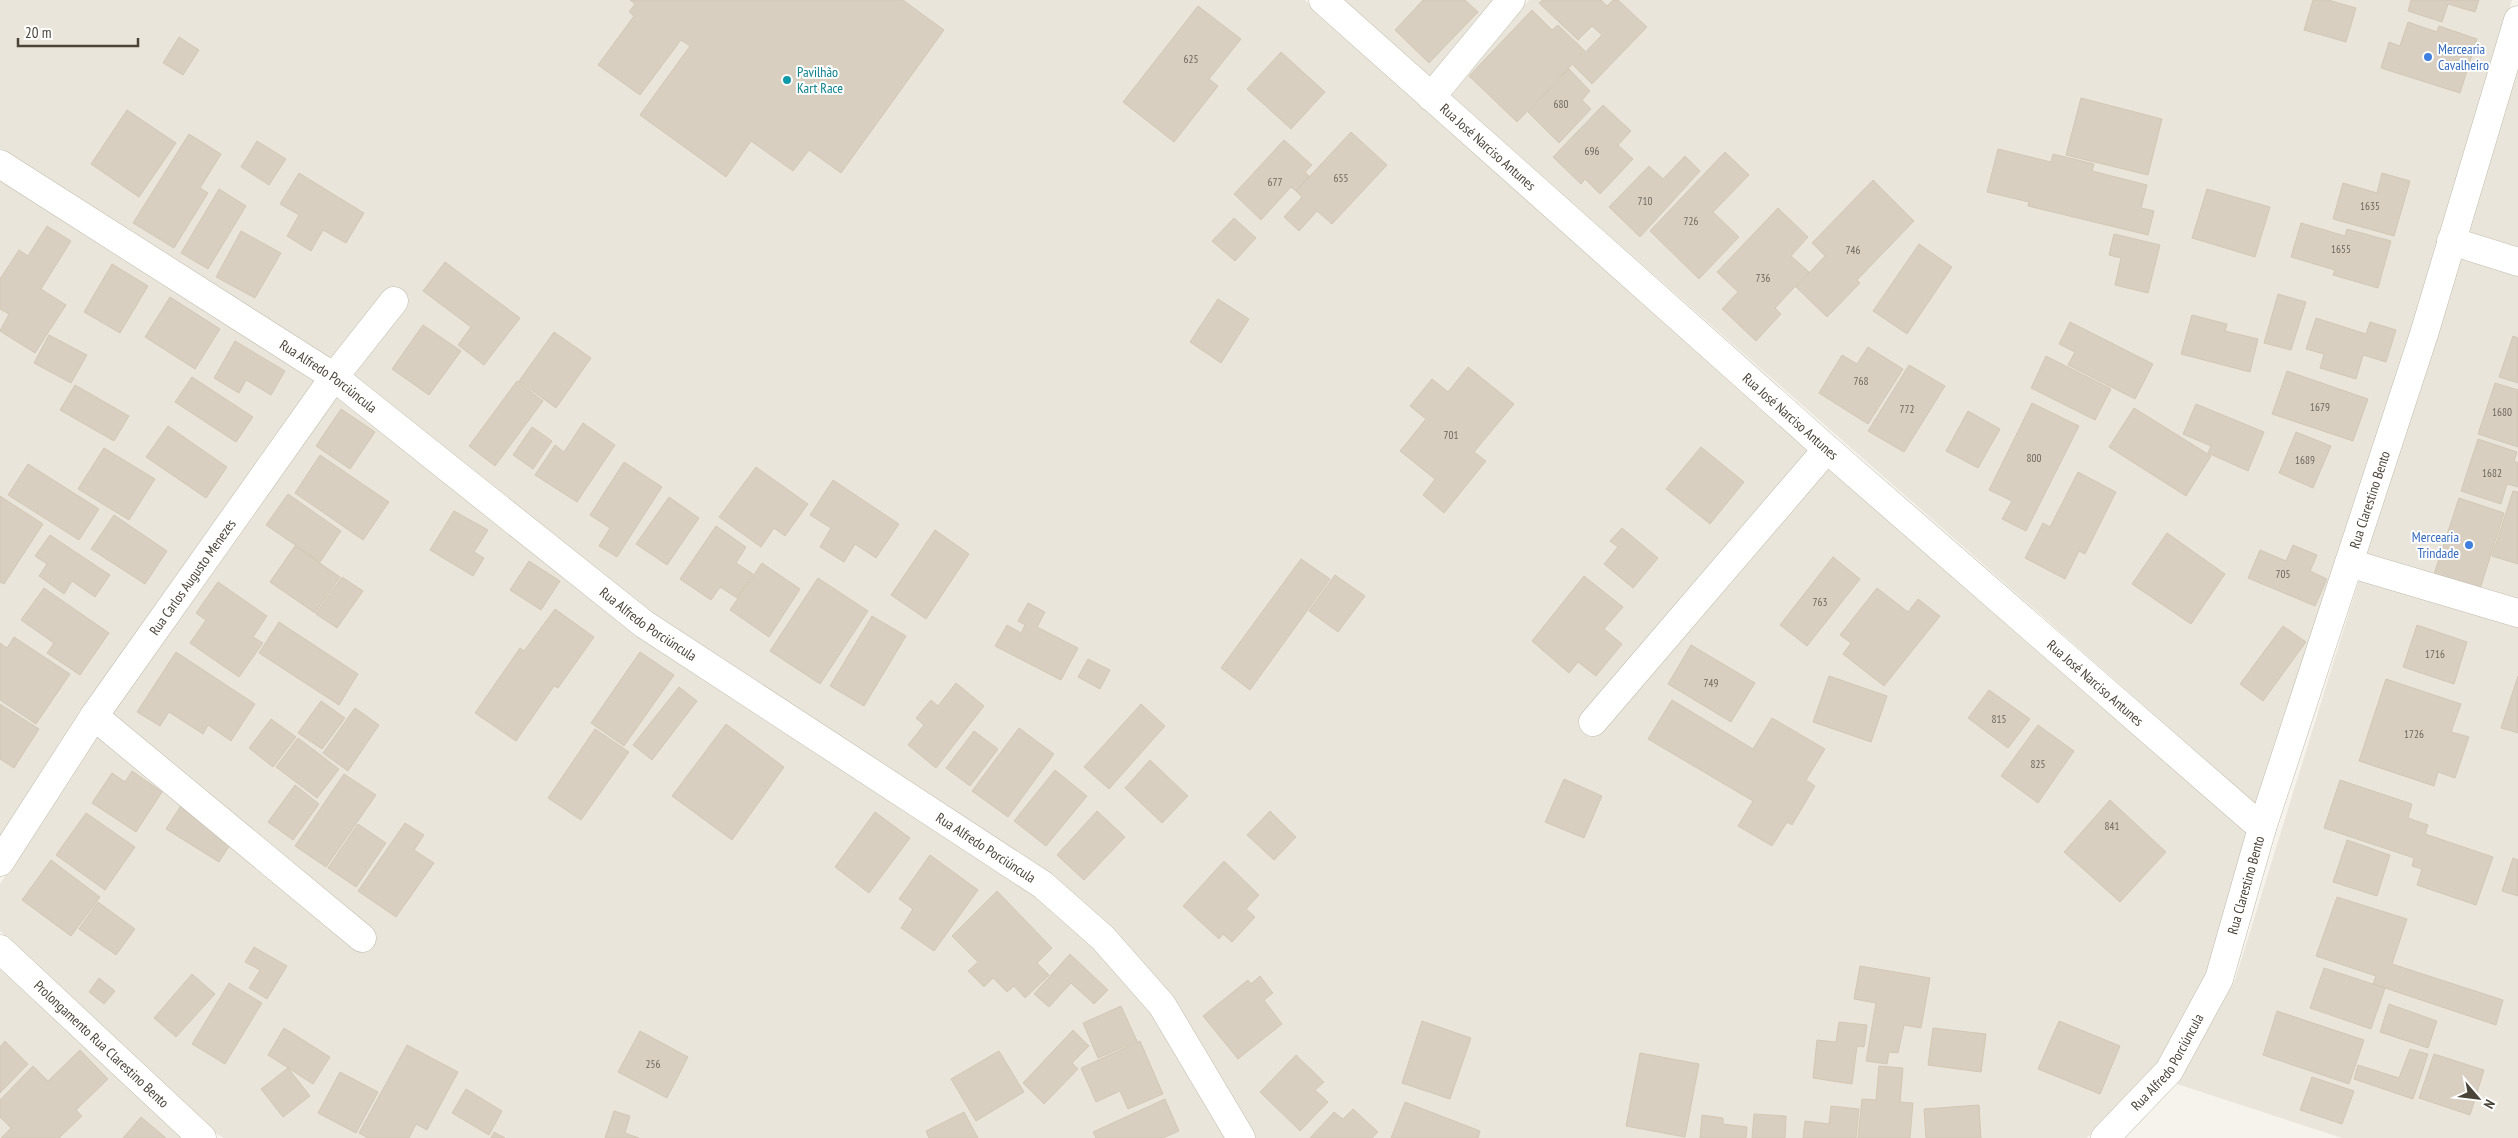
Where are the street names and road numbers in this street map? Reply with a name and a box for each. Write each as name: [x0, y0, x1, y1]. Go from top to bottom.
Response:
street label: Rua José Narciso Antunes: [1436, 100, 1540, 195]
street label: Rua Alfredo Porciúncula: [276, 336, 381, 417]
street label: Rua José Narciso Antunes: [1739, 369, 1842, 464]
street label: Rua Clarestino Bento: [2345, 449, 2394, 551]
street label: Rua Carlos Augusto Menezes: [145, 515, 240, 638]
street label: Rua Alfredo Porciúncula: [596, 583, 700, 665]
street label: Rua José Narciso Antunes: [2043, 636, 2148, 730]
street label: Rua Alfredo Porciúncula: [933, 809, 1039, 887]
street label: Rua Clarestino Bento: [2223, 834, 2268, 936]
street label: Prolongamento Rua Clarestino Bento: [30, 976, 173, 1111]
street label: Rua Alfredo Porciúncula: [2127, 1010, 2207, 1114]

